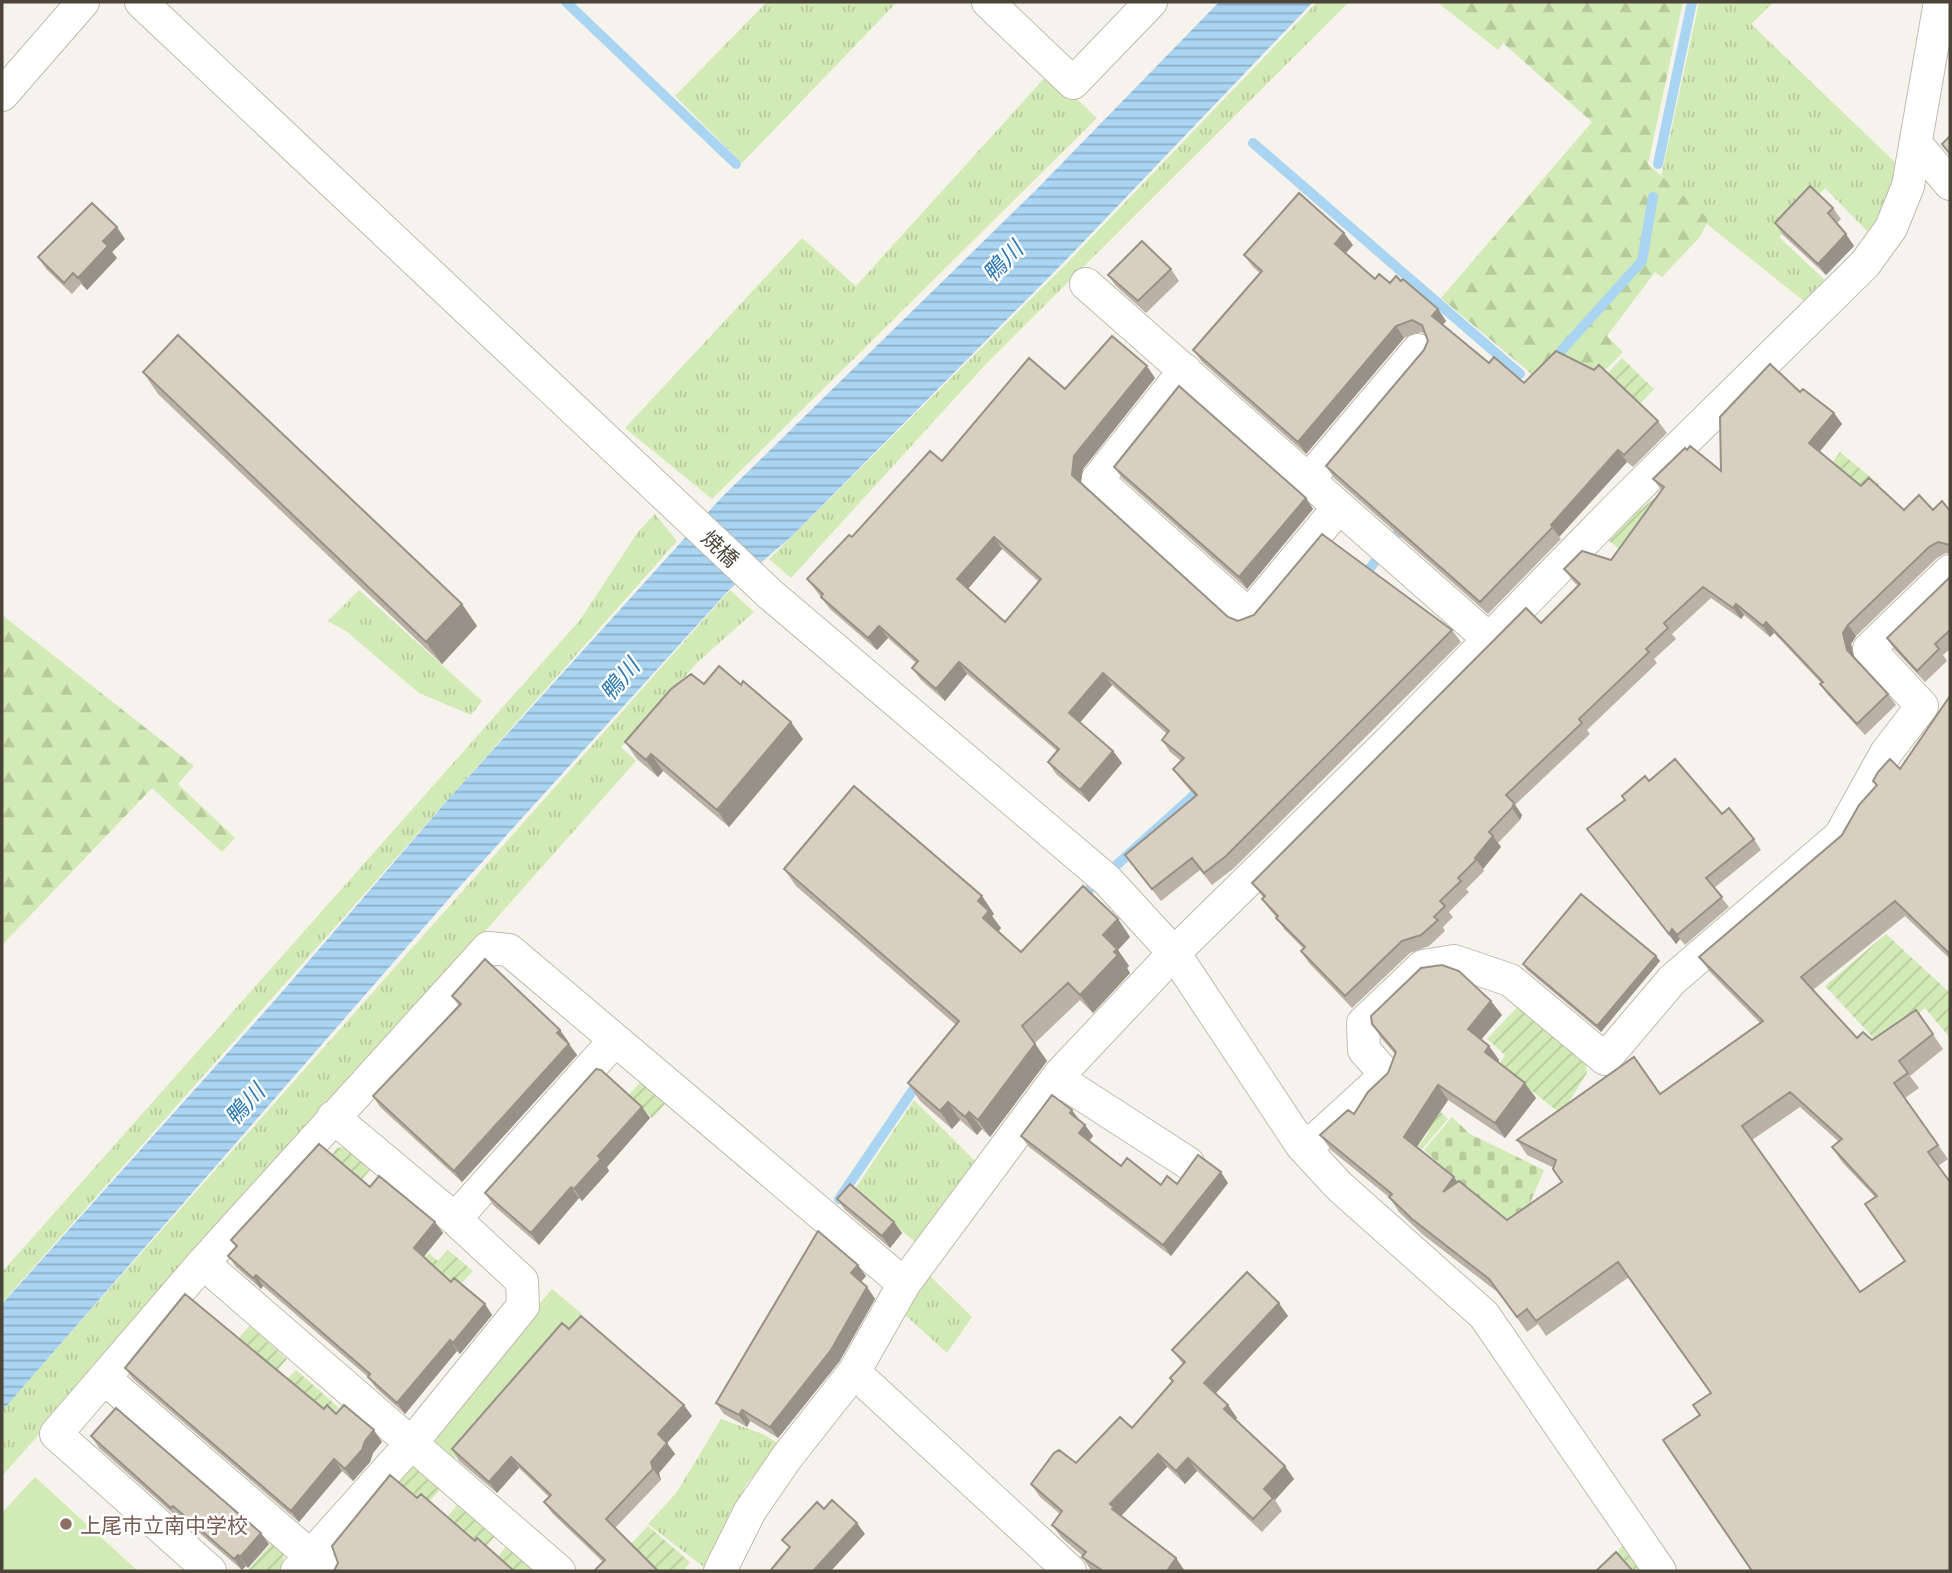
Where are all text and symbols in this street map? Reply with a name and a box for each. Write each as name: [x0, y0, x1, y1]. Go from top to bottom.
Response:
water label: 鴨川: [976, 233, 1030, 287]
street label: 焼橋: [697, 524, 745, 572]
water label: 鴨川: [593, 650, 646, 706]
water label: 鴨川: [218, 1075, 272, 1130]
place label: 上尾市立南中学校: [80, 1512, 248, 1537]
marker: 上尾市立南中学校: [58, 1516, 74, 1532]

